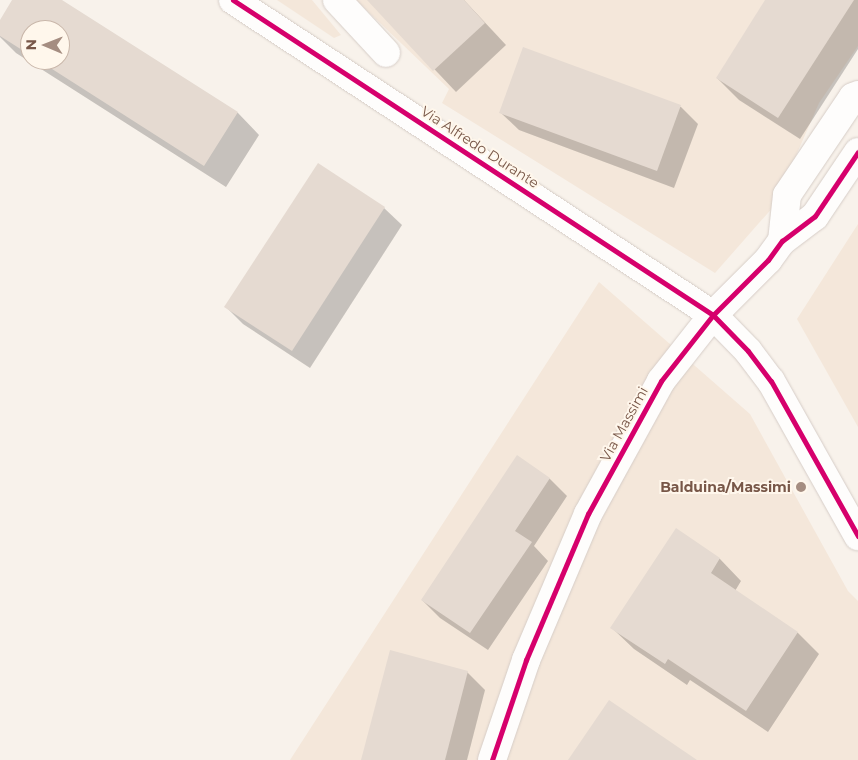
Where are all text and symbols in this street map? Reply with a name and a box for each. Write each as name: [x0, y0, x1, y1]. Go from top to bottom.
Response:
north arrow: [20, 20, 70, 70]
text: N: [22, 39, 40, 51]
street label: Via Alfredo Durante: [418, 103, 542, 191]
street label: Via Massimi: [597, 384, 651, 464]
place label: Balduina/Massimi: [660, 479, 791, 495]
marker: Balduina/Massimi: [795, 481, 807, 493]

